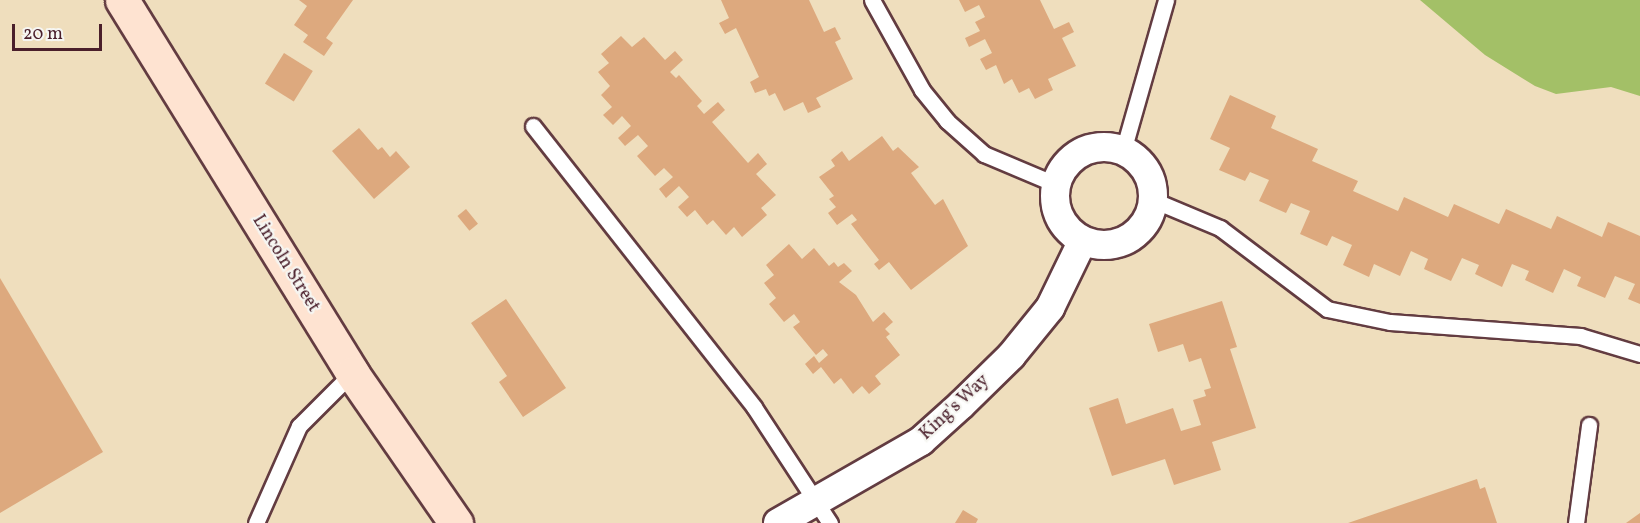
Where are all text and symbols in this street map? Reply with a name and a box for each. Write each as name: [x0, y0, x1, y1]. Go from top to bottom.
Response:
scale bar: [15, 12, 105, 50]
text: 20 m: [23, 22, 63, 47]
street label: Lincoln Street: [247, 211, 323, 317]
street label: King's Way: [916, 370, 994, 446]

